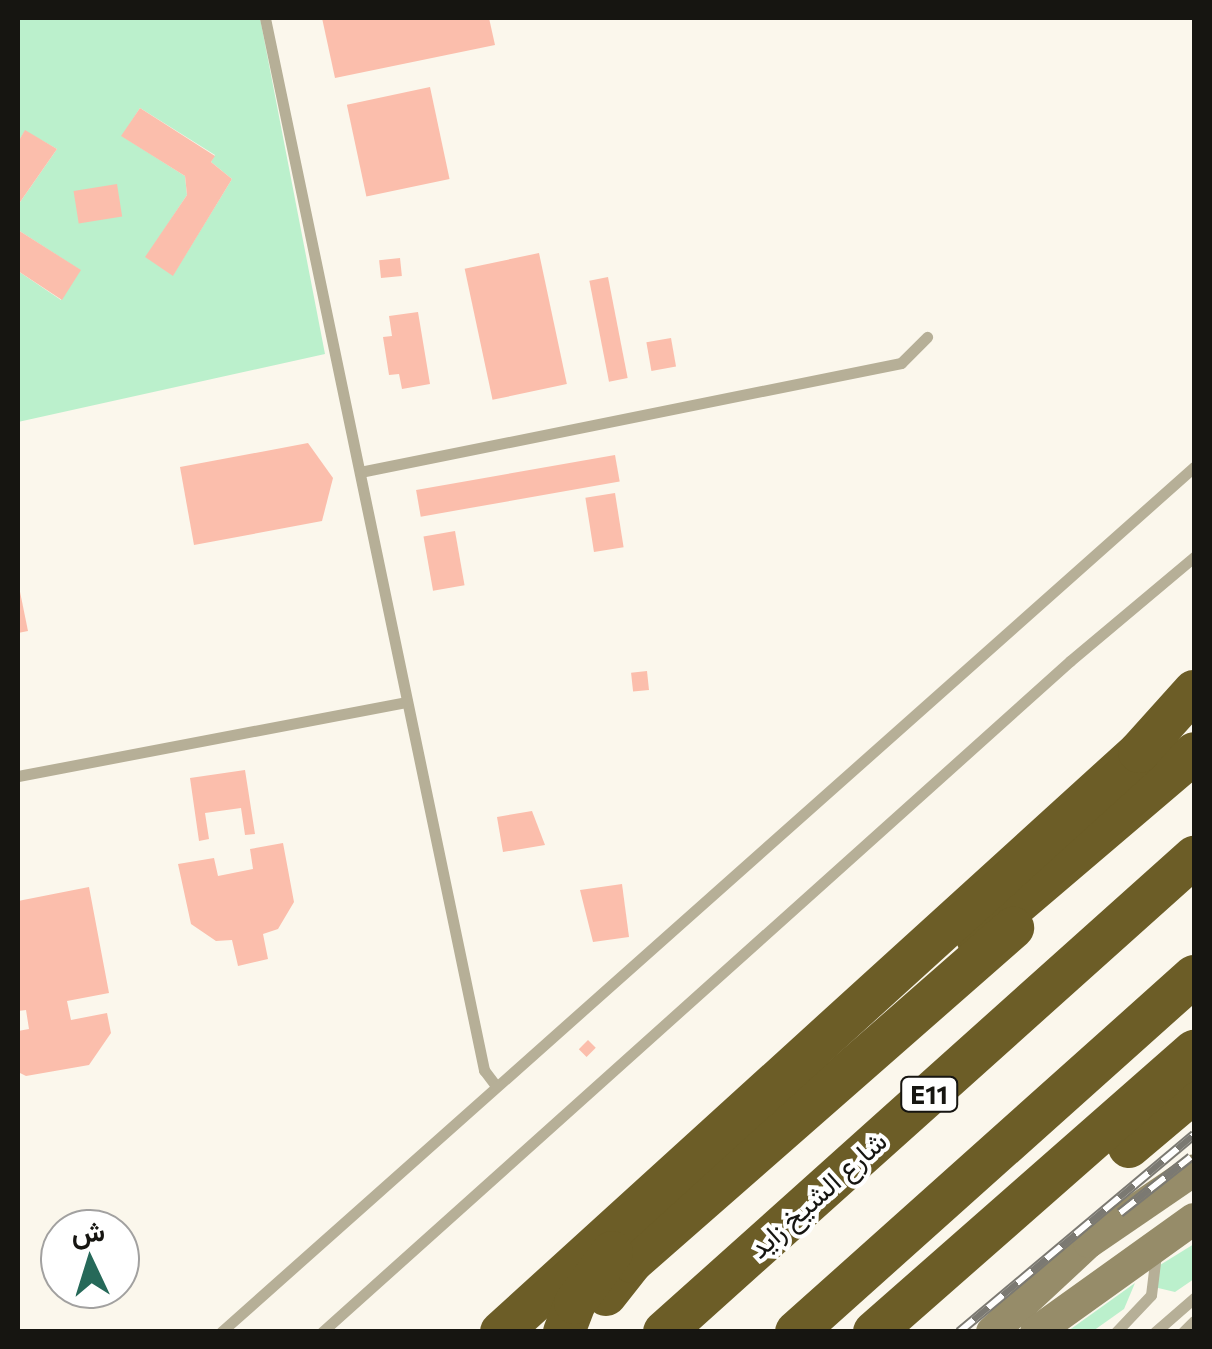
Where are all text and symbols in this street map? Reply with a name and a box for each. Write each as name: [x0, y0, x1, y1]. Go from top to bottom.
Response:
road number: E11: [899, 1074, 959, 1114]
street label: شارع الشيخ زايد: [741, 1123, 893, 1265]
north arrow: [40, 1209, 140, 1309]
text: ش: [70, 1213, 106, 1249]

